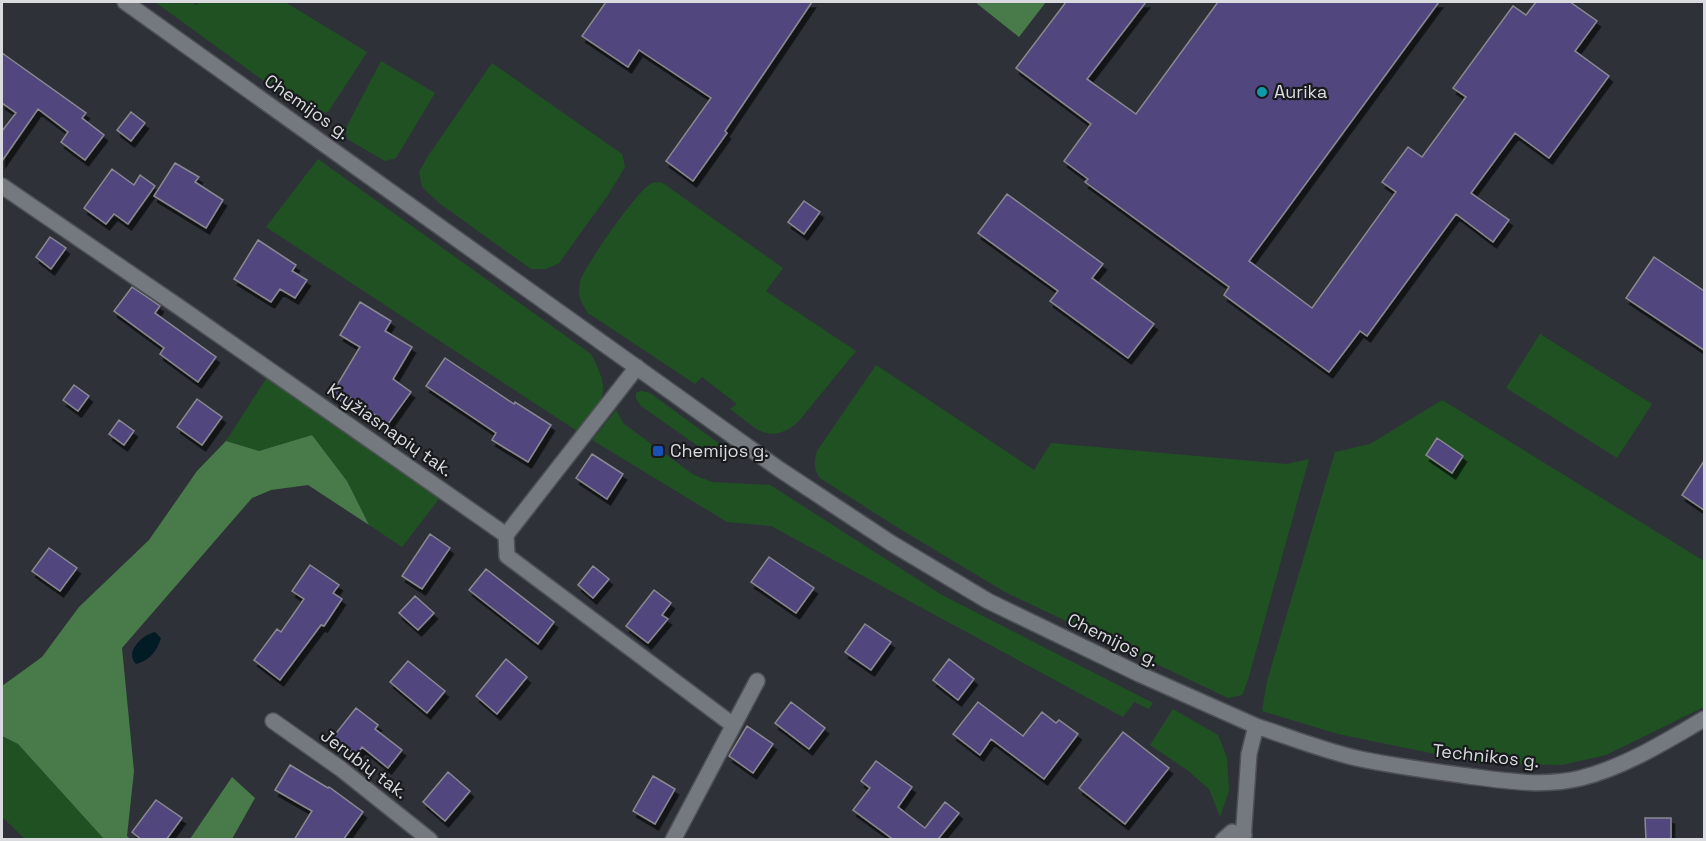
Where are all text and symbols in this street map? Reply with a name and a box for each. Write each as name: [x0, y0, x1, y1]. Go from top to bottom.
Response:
street label: Chemijos g.: [260, 69, 354, 144]
place label: Aurika: [1274, 80, 1327, 103]
marker: Aurika: [1255, 85, 1269, 99]
street label: Kryžiasnapių tak.: [323, 378, 458, 482]
place label: Chemijos g.: [670, 439, 769, 462]
marker: Chemijos g.: [651, 444, 665, 458]
street label: Chemijos g.: [1064, 608, 1163, 672]
street label: Jerubių tak.: [316, 723, 412, 804]
street label: Technikos g.: [1432, 738, 1541, 773]

